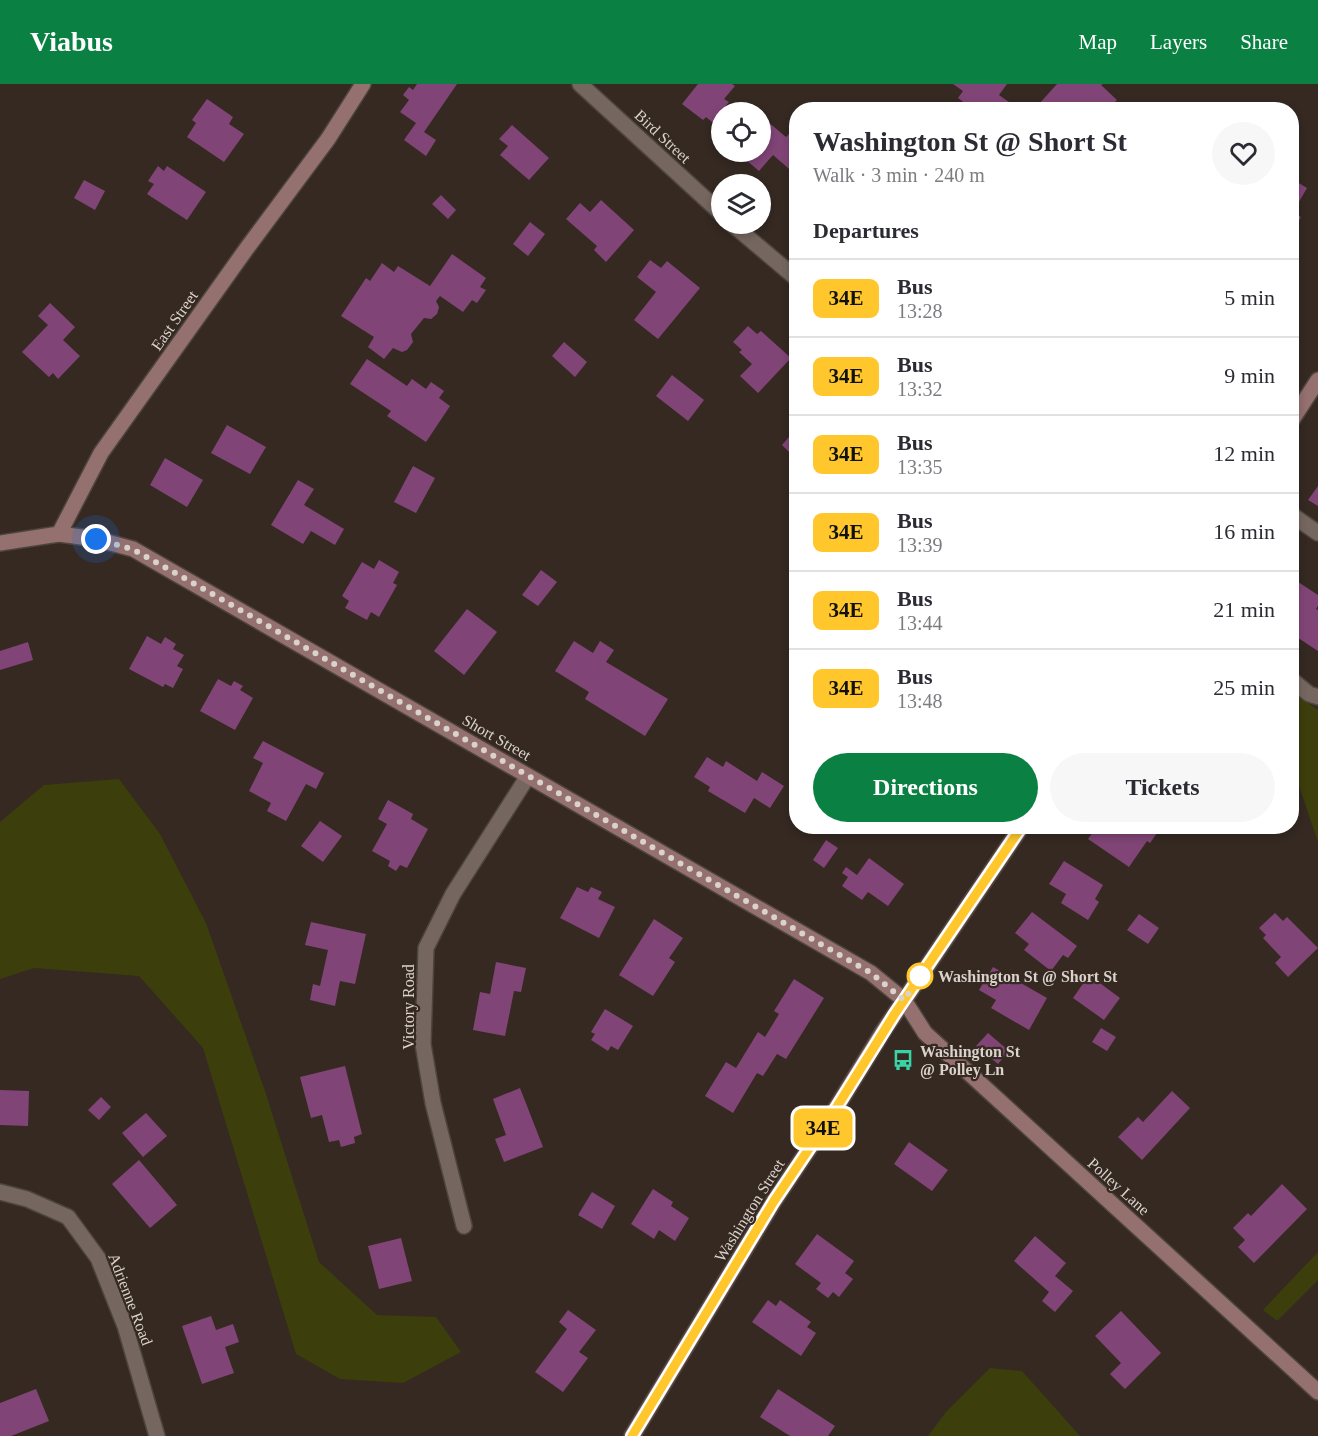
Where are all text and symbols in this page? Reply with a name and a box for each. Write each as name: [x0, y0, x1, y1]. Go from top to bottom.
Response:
text: Viabus: [30, 26, 113, 57]
text: Map: [1079, 30, 1117, 54]
text: Layers: [1150, 30, 1207, 54]
text: Share: [1240, 30, 1288, 54]
map controls: [711, 102, 771, 234]
button: locate: [711, 102, 771, 162]
street label: Bird Street: [631, 106, 694, 167]
button: heart: [1212, 122, 1275, 185]
text: Washington St @ Short St: [813, 126, 1127, 157]
text: Walk · 3 min · 240 m: [813, 164, 985, 186]
button: layers: [711, 174, 771, 234]
text: Departures: [813, 218, 919, 243]
text: Bus: [897, 274, 932, 299]
text: 5 min: [1224, 285, 1275, 310]
text: 34E: [828, 286, 864, 310]
street label: East Street: [148, 287, 201, 353]
text: 13:28: [897, 300, 943, 322]
text: Bus: [897, 352, 932, 377]
text: 9 min: [1224, 363, 1275, 388]
text: 34E: [828, 364, 864, 388]
text: 13:32: [897, 378, 943, 400]
text: Bus: [897, 430, 932, 455]
text: 12 min: [1213, 441, 1275, 466]
text: 34E: [828, 442, 864, 466]
text: 13:35: [897, 456, 943, 478]
text: Bus: [897, 508, 932, 533]
text: 16 min: [1213, 519, 1275, 544]
text: 34E: [828, 520, 864, 544]
your location: [81, 524, 111, 554]
text: 13:39: [897, 534, 943, 556]
text: Bus: [897, 586, 932, 611]
text: 21 min: [1213, 597, 1275, 622]
text: 34E: [828, 598, 864, 622]
text: 13:44: [897, 612, 943, 634]
text: Bus: [897, 664, 932, 689]
text: 25 min: [1213, 675, 1275, 700]
text: 34E: [828, 676, 864, 700]
text: 13:48: [897, 690, 943, 712]
street label: Short Street: [460, 711, 534, 764]
button: Directions: [813, 753, 1038, 822]
button: Tickets: [1050, 753, 1275, 822]
marker: Washington St @ Short St: [907, 963, 933, 989]
street label: Victory Road: [400, 964, 418, 1050]
place label: Washington St @ Short St: [938, 968, 1118, 986]
place label: Washington St @ Polley Ln: [920, 1043, 1021, 1079]
bus stop icon: Washington St @ Polley Ln: [891, 1048, 915, 1072]
line badge: 34E: [788, 1108, 858, 1148]
text: 34E: [805, 1116, 841, 1140]
street label: Polley Lane: [1084, 1154, 1153, 1219]
street label: Washington Street: [711, 1156, 789, 1265]
street label: Adrienne Road: [105, 1251, 156, 1348]

